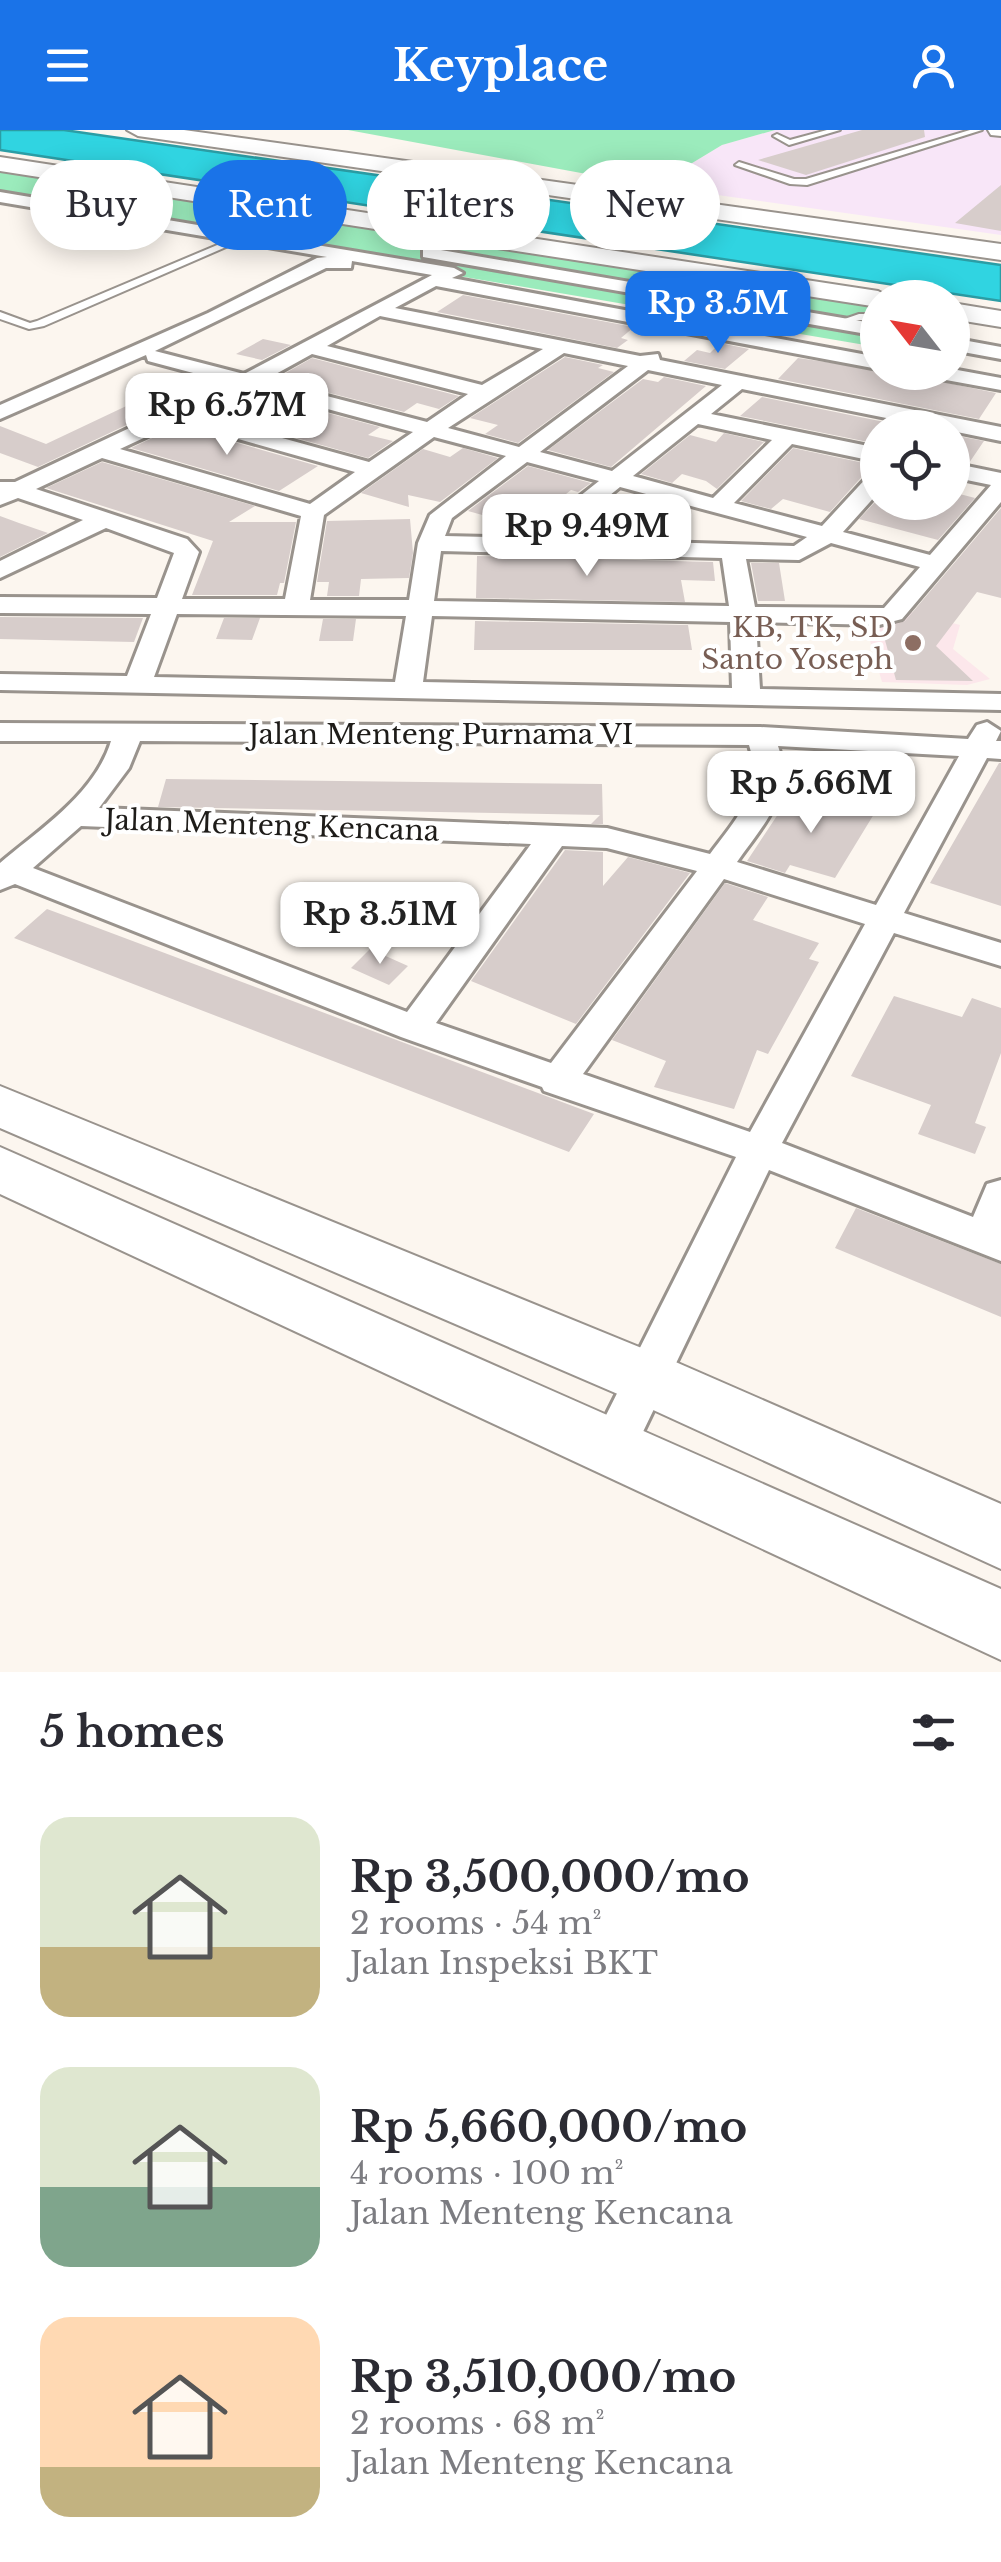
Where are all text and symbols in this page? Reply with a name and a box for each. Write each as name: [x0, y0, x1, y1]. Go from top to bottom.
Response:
text: Keyplace: [393, 37, 608, 93]
icon: menu: [40, 38, 95, 93]
icon: person: [906, 38, 961, 93]
chip: Buy: [30, 160, 173, 250]
chip: Rent: [193, 160, 347, 250]
chip: Filters: [367, 160, 550, 250]
chip: New: [570, 160, 720, 250]
pin: Rp 3.5M: [626, 271, 810, 356]
north arrow: [860, 280, 970, 390]
map controls: [860, 280, 970, 520]
text: Rp 3.5M: [647, 283, 789, 323]
pin: Rp 6.57M: [124, 373, 330, 458]
text: Rp 6.57M: [147, 385, 307, 425]
button: locate: [860, 410, 970, 520]
pin: Rp 9.49M: [484, 494, 690, 579]
text: Rp 9.49M: [504, 506, 670, 546]
place label: KB, TK, SD Santo Yoseph: [701, 610, 893, 677]
marker: KB, TK, SD Santo Yoseph: [902, 632, 924, 654]
street label: Jalan Menteng Purnama VI: [244, 717, 634, 752]
pin: Rp 5.66M: [708, 751, 914, 836]
text: Rp 5.66M: [729, 763, 893, 803]
street label: Jalan Menteng Kencana: [100, 802, 440, 849]
pin: Rp 3.51M: [277, 882, 483, 967]
text: Rp 3.51M: [302, 894, 458, 934]
icon: filters: [906, 1705, 961, 1760]
text: 5 homes: [40, 1706, 224, 1758]
text: Rp 3,500,000/mo: [350, 1851, 750, 1903]
icon: home: [120, 1857, 240, 1977]
text: 2 rooms · 54 m²: [350, 1903, 602, 1943]
text: Jalan Inspeksi BKT: [350, 1943, 658, 1983]
text: Rp 5,660,000/mo: [350, 2101, 747, 2153]
icon: home: [120, 2107, 240, 2227]
text: 4 rooms · 100 m²: [350, 2153, 624, 2193]
text: Jalan Menteng Kencana: [350, 2193, 733, 2233]
text: Rp 3,510,000/mo: [350, 2351, 736, 2403]
icon: home: [120, 2357, 240, 2477]
text: 2 rooms · 68 m²: [350, 2403, 605, 2443]
text: Jalan Menteng Kencana: [350, 2443, 733, 2483]

